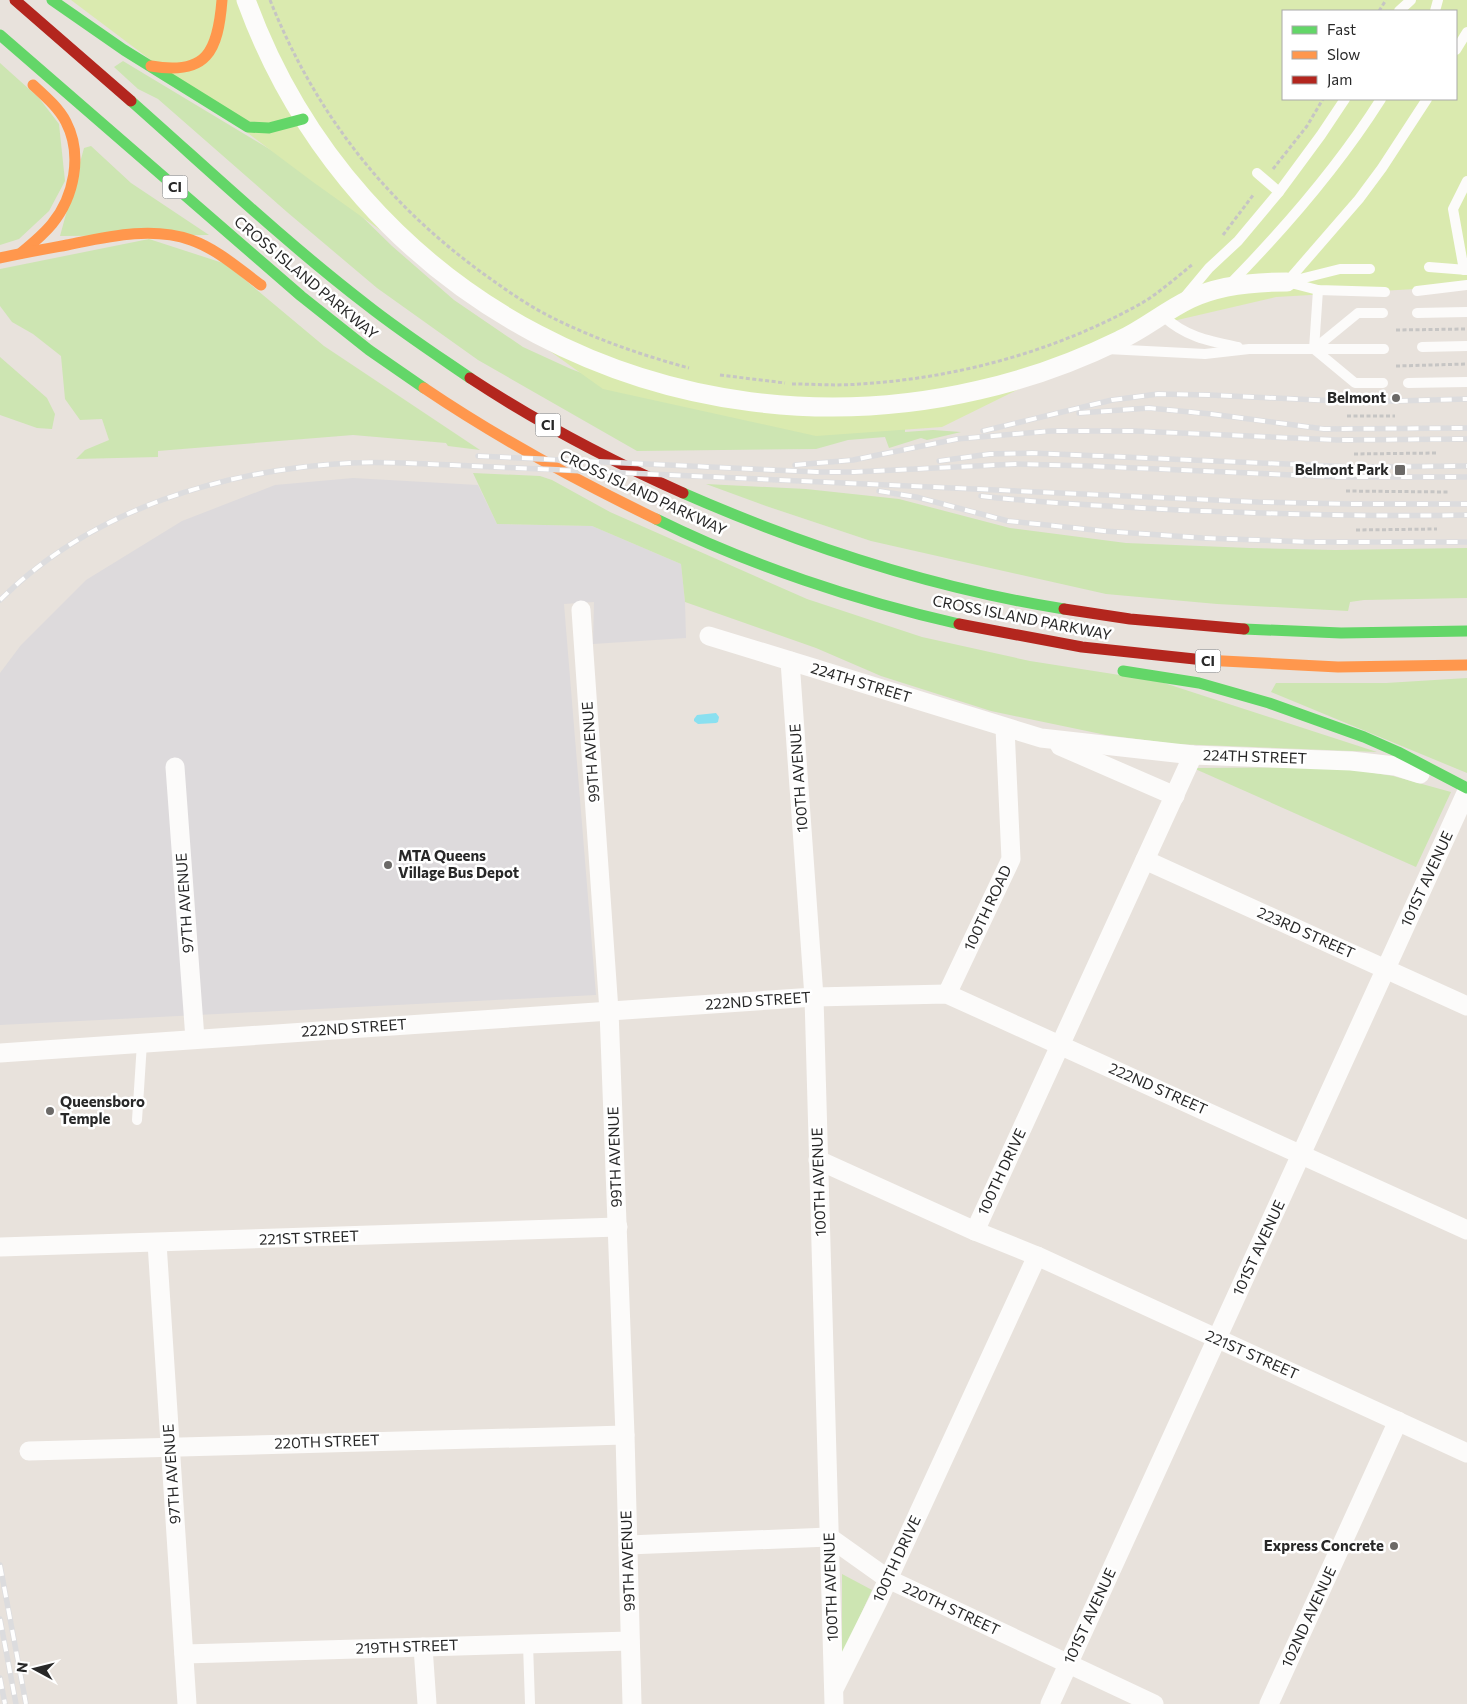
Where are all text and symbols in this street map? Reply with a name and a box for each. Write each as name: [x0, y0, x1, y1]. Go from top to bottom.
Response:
legend: [1282, 10, 1457, 100]
text: Fast: [1327, 20, 1356, 38]
text: Slow: [1327, 45, 1360, 63]
text: Jam: [1327, 70, 1352, 88]
road number: CI: [162, 176, 188, 198]
street label: CROSS ISLAND PARKWAY: [231, 212, 382, 343]
place label: Belmont: [1327, 388, 1386, 406]
marker: Belmont: [1390, 392, 1402, 404]
road number: CI: [536, 414, 560, 436]
street label: CROSS ISLAND PARKWAY: [557, 445, 730, 539]
place label: Belmont Park: [1295, 460, 1389, 478]
marker: Belmont Park: [1393, 463, 1407, 477]
street label: CROSS ISLAND PARKWAY: [931, 591, 1113, 643]
road number: CI: [1196, 649, 1220, 672]
street label: 224TH STREET: [809, 658, 914, 706]
street label: 99TH AVENUE: [577, 701, 603, 803]
street label: 100TH AVENUE: [785, 723, 811, 833]
street label: 224TH STREET: [1203, 745, 1308, 767]
street label: 101ST AVENUE: [1396, 828, 1456, 929]
place label: MTA Queens Village Bus Depot: [398, 846, 519, 881]
street label: 97TH AVENUE: [172, 852, 196, 954]
marker: MTA Queens Village Bus Depot: [382, 859, 394, 871]
street label: 100TH ROAD: [959, 862, 1015, 953]
street label: 223RD STREET: [1255, 903, 1358, 962]
street label: 222ND STREET: [704, 987, 812, 1013]
street label: 222ND STREET: [300, 1014, 408, 1040]
street label: 222ND STREET: [1106, 1058, 1211, 1118]
place label: Queensboro Temple: [60, 1092, 145, 1127]
marker: Queensboro Temple: [44, 1105, 56, 1117]
street label: 99TH AVENUE: [603, 1106, 625, 1208]
street label: 100TH DRIVE: [973, 1125, 1029, 1218]
street label: 100TH AVENUE: [807, 1127, 829, 1237]
street label: 101ST AVENUE: [1228, 1197, 1288, 1298]
street label: 221ST STREET: [259, 1226, 360, 1248]
street label: 221ST STREET: [1203, 1326, 1302, 1383]
street label: 97TH AVENUE: [159, 1423, 183, 1525]
street label: 220TH STREET: [274, 1430, 380, 1452]
street label: 99TH AVENUE: [616, 1510, 638, 1612]
street label: 100TH DRIVE: [868, 1512, 924, 1605]
street label: 100TH AVENUE: [819, 1532, 841, 1642]
place label: Express Concrete: [1264, 1536, 1384, 1554]
marker: Express Concrete: [1388, 1540, 1400, 1552]
street label: 102ND AVENUE: [1277, 1563, 1339, 1670]
street label: 101ST AVENUE: [1059, 1565, 1119, 1666]
street label: 220TH STREET: [900, 1578, 1003, 1639]
street label: 219TH STREET: [355, 1635, 459, 1657]
north arrow: [10, 1644, 60, 1694]
text: N: [13, 1661, 31, 1674]

